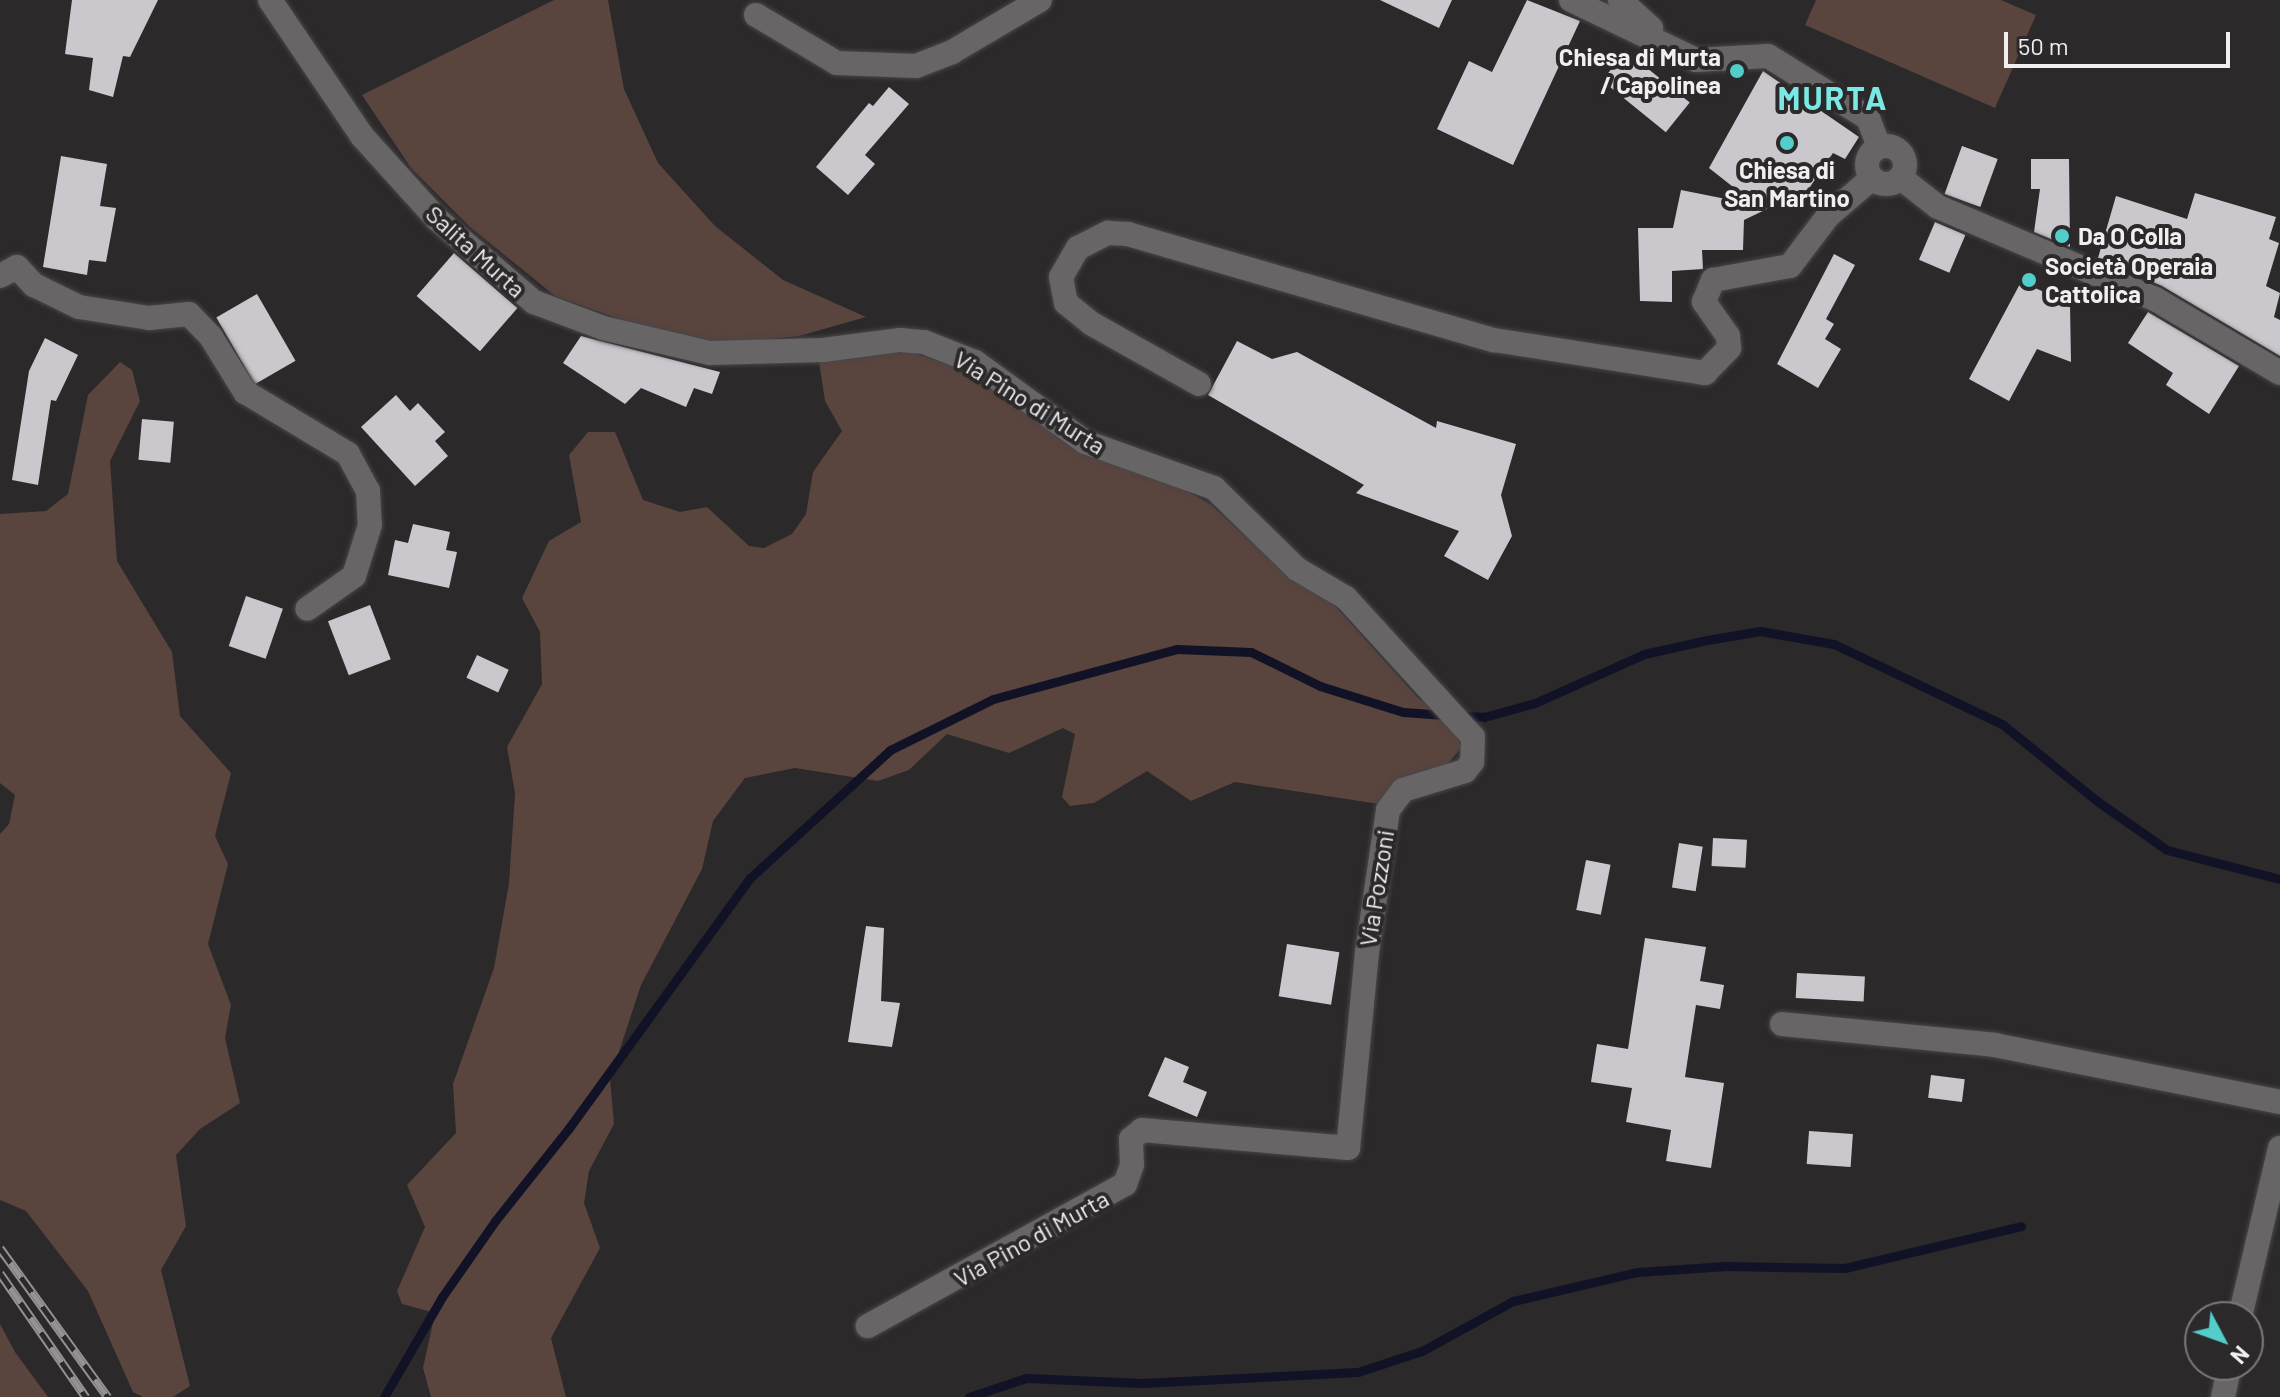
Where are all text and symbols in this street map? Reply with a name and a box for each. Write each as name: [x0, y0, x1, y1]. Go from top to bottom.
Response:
scale bar: [2008, 16, 2234, 66]
text: 50 m: [2018, 31, 2069, 60]
place label: Chiesa di Murta / Capolinea: [1559, 43, 1721, 99]
marker: Chiesa di Murta / Capolinea: [1728, 62, 1746, 80]
district label: MURTA: [1778, 78, 1888, 116]
marker: Chiesa di San Martino: [1778, 134, 1796, 152]
place label: Chiesa di San Martino: [1724, 156, 1850, 212]
street label: Salita Murta: [420, 199, 532, 303]
place label: Da O Colla: [2078, 222, 2182, 250]
marker: Da O Colla: [2053, 227, 2071, 245]
place label: Società Operaia Cattolica: [2045, 252, 2213, 308]
marker: Società Operaia Cattolica: [2020, 271, 2038, 289]
street label: Via Pino di Murta: [949, 344, 1111, 460]
street label: Via Pozzoni: [1353, 828, 1399, 948]
street label: Via Pino di Murta: [949, 1184, 1113, 1292]
north arrow: [2184, 1301, 2264, 1381]
text: N: [2226, 1341, 2255, 1369]

